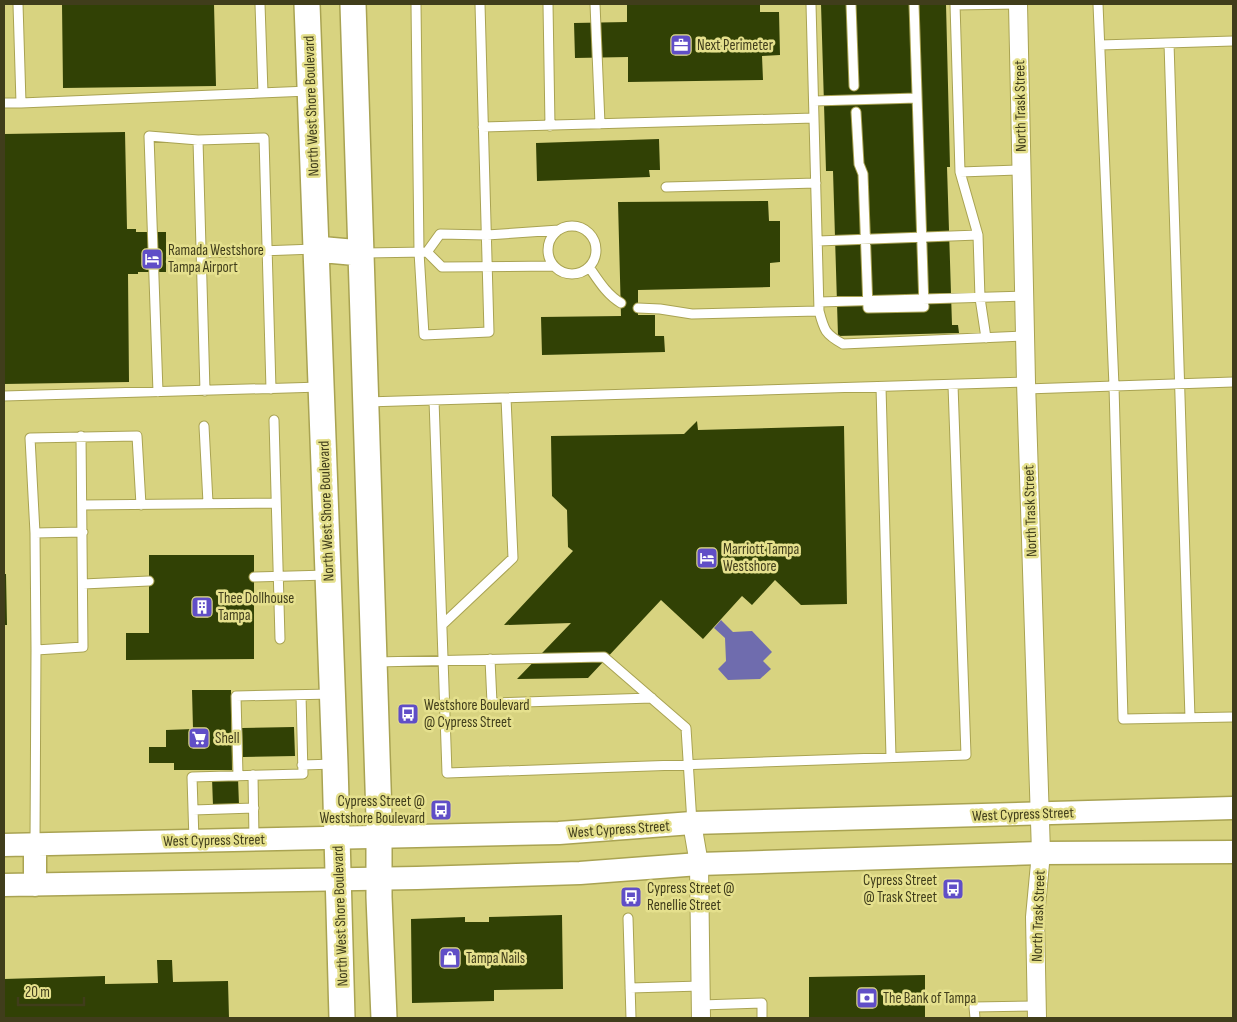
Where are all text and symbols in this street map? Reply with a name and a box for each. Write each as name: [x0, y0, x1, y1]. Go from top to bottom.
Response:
office icon: Next Perimeter: [669, 33, 693, 57]
street label: North West Shore Boulevard: [300, 35, 323, 177]
place label: Next Perimeter: [697, 36, 774, 55]
street label: North Trask Street: [1010, 60, 1031, 152]
place label: Ramada Westshore Tampa Airport: [168, 241, 264, 277]
hotel icon: Ramada Westshore Tampa Airport: [140, 247, 164, 271]
street label: North West Shore Boulevard: [315, 440, 338, 582]
street label: North Trask Street: [1019, 464, 1042, 557]
place label: Marriott Tampa Westshore: [723, 540, 800, 576]
hotel icon: Marriott Tampa Westshore: [695, 546, 719, 570]
place label: Thee Dollhouse Tampa: [218, 589, 294, 625]
building icon: Thee Dollhouse Tampa: [190, 595, 214, 619]
place label: Westshore Boulevard @ Cypress Street: [424, 696, 529, 732]
bus stop icon: Westshore Boulevard @ Cypress Street: [396, 702, 420, 726]
supermarket icon: Shell: [187, 726, 211, 750]
place label: Shell: [215, 729, 239, 748]
place label: Cypress Street @ Westshore Boulevard: [320, 792, 425, 828]
bus stop icon: Cypress Street @ Westshore Boulevard: [429, 798, 453, 822]
street label: West Cypress Street: [972, 803, 1075, 826]
street label: West Cypress Street: [568, 816, 671, 843]
street label: West Cypress Street: [163, 830, 266, 851]
street label: North West Shore Boulevard: [329, 845, 352, 987]
street label: North Trask Street: [1027, 869, 1050, 962]
place label: Cypress Street @ Trask Street: [863, 871, 937, 907]
bus stop icon: Cypress Street @ Trask Street: [941, 877, 965, 901]
place label: Cypress Street @ Renellie Street: [647, 879, 735, 915]
bus stop icon: Cypress Street @ Renellie Street: [619, 885, 643, 909]
shop icon: Tampa Nails: [438, 946, 462, 970]
place label: Tampa Nails: [466, 949, 525, 968]
scale bar: [18, 974, 84, 1006]
text: 20 m: [25, 983, 50, 1002]
bank icon: The Bank of Tampa: [855, 986, 879, 1010]
place label: The Bank of Tampa: [883, 989, 976, 1008]

